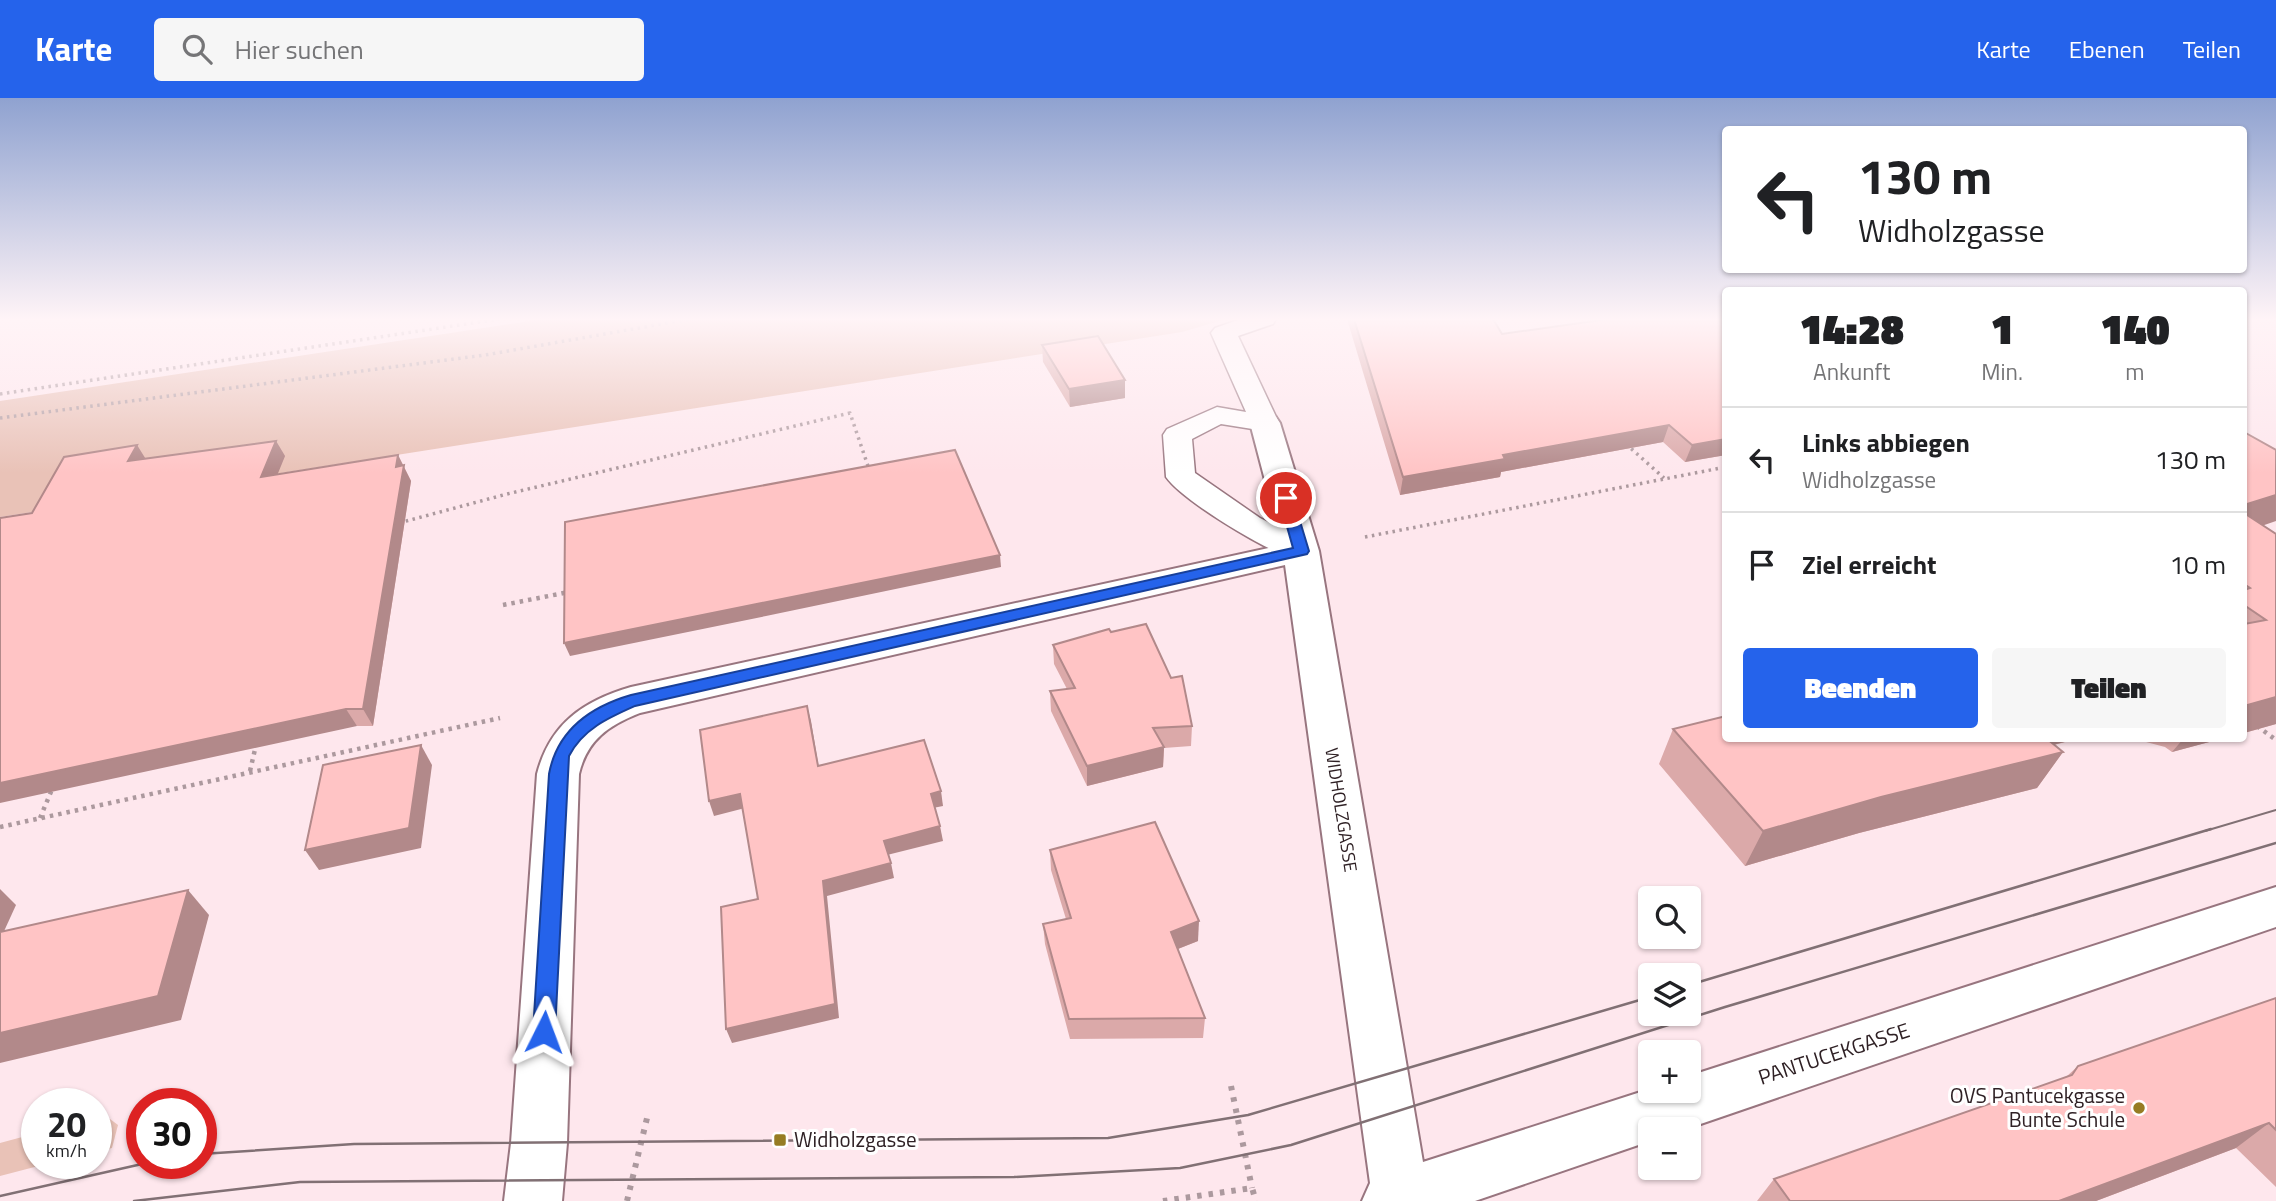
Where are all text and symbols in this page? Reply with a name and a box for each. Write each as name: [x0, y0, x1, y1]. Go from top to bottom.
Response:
search box: [154, 18, 644, 81]
text: Karte: [35, 24, 112, 74]
icon: search: [178, 30, 216, 68]
text: Hier suchen: [234, 30, 364, 69]
text: Karte: [1976, 31, 2031, 67]
text: Ebenen: [2069, 31, 2145, 67]
text: Teilen: [2183, 31, 2241, 67]
text: 130 m: [1858, 138, 1992, 213]
icon: left: [1743, 154, 1834, 245]
text: Widholzgasse: [1858, 206, 2045, 254]
text: 14:28: [1799, 296, 1904, 360]
text: 1: [1991, 296, 2014, 360]
text: 140: [2100, 296, 2170, 360]
text: Ankunft: [1813, 354, 1890, 389]
text: Min.: [1981, 354, 2023, 389]
text: m: [2125, 354, 2145, 389]
text: Links abbiegen: [1802, 423, 1970, 462]
text: 130 m: [2155, 440, 2226, 479]
icon: left: [1743, 441, 1781, 479]
text: Widholzgasse: [1802, 462, 1936, 497]
pin: [1256, 468, 1316, 528]
icon: arrive: [1267, 479, 1305, 517]
text: Ziel erreicht: [1802, 545, 1937, 584]
text: 10 m: [2169, 545, 2226, 584]
icon: arrive: [1743, 546, 1781, 584]
button: Beenden: [1743, 648, 1978, 728]
button: Teilen: [1992, 648, 2226, 728]
street label: WIDHOLZGASSE: [1318, 746, 1365, 874]
map controls: [1638, 886, 1701, 1180]
button: search: [1638, 886, 1701, 949]
button: layers: [1638, 963, 1701, 1026]
position arrow: [507, 995, 581, 1069]
street label: PANTUCEKGASSE: [1754, 1014, 1913, 1093]
button: +: [1638, 1040, 1701, 1103]
place label: OVS Pantucekgasse Bunte Schule: [1950, 1079, 2125, 1135]
speed limit sign: 30: [126, 1088, 217, 1179]
text: 20: [47, 1097, 86, 1151]
marker: OVS Pantucekgasse Bunte Schule: [2131, 1100, 2147, 1116]
button: −: [1638, 1117, 1701, 1180]
place label: Widholzgasse: [794, 1123, 917, 1155]
marker: Widholzgasse: [772, 1132, 788, 1148]
text: km/h: [46, 1137, 87, 1164]

